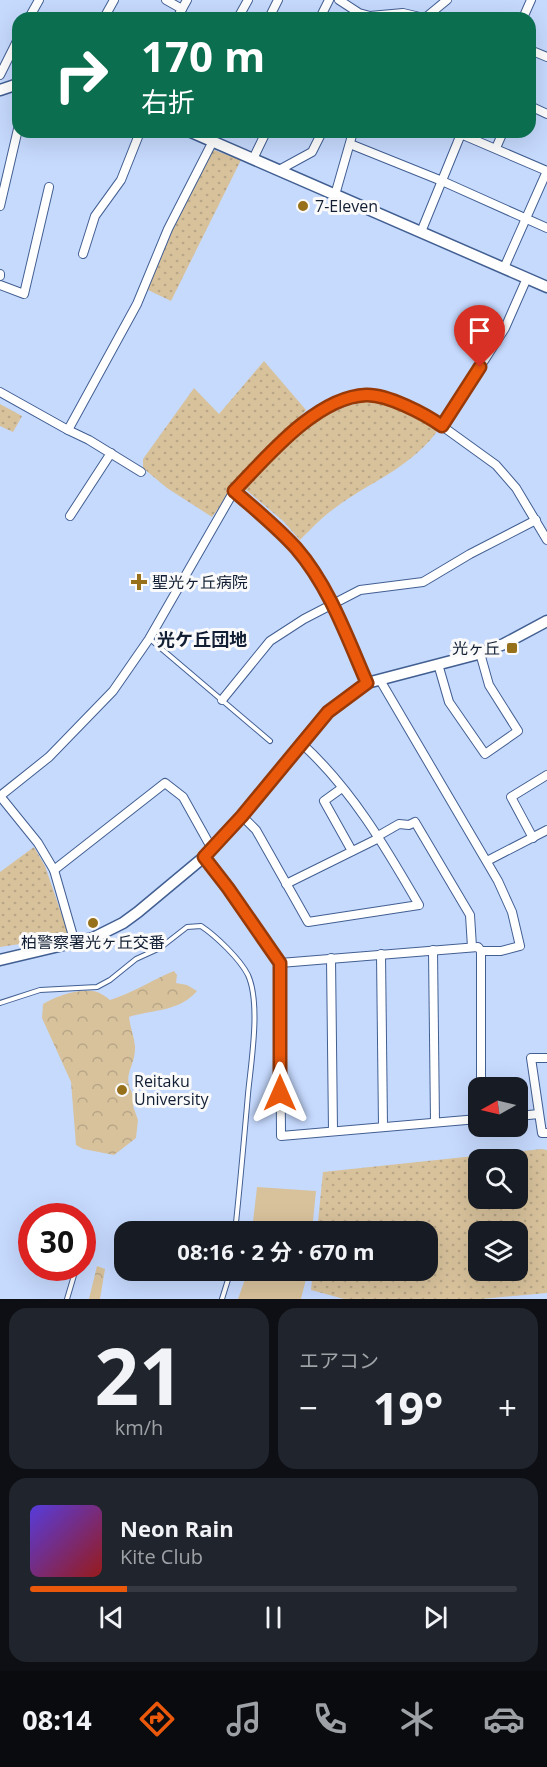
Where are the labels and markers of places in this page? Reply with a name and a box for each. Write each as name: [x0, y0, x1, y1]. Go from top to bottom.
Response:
place label: 7-Eleven: [315, 195, 378, 217]
marker: 7-Eleven: [296, 199, 310, 213]
pin: [454, 305, 505, 367]
place label: 聖光ヶ丘病院: [152, 571, 248, 593]
marker: 聖光ヶ丘病院: [130, 573, 148, 591]
place label: 光ヶ丘: [452, 637, 500, 659]
marker: 光ヶ丘: [505, 641, 519, 655]
marker: 柏警察署光ヶ丘交番: [86, 916, 100, 930]
place label: 柏警察署光ヶ丘交番: [21, 931, 165, 953]
place label: Reitaku University: [134, 1070, 209, 1110]
marker: Reitaku University: [115, 1083, 129, 1097]

